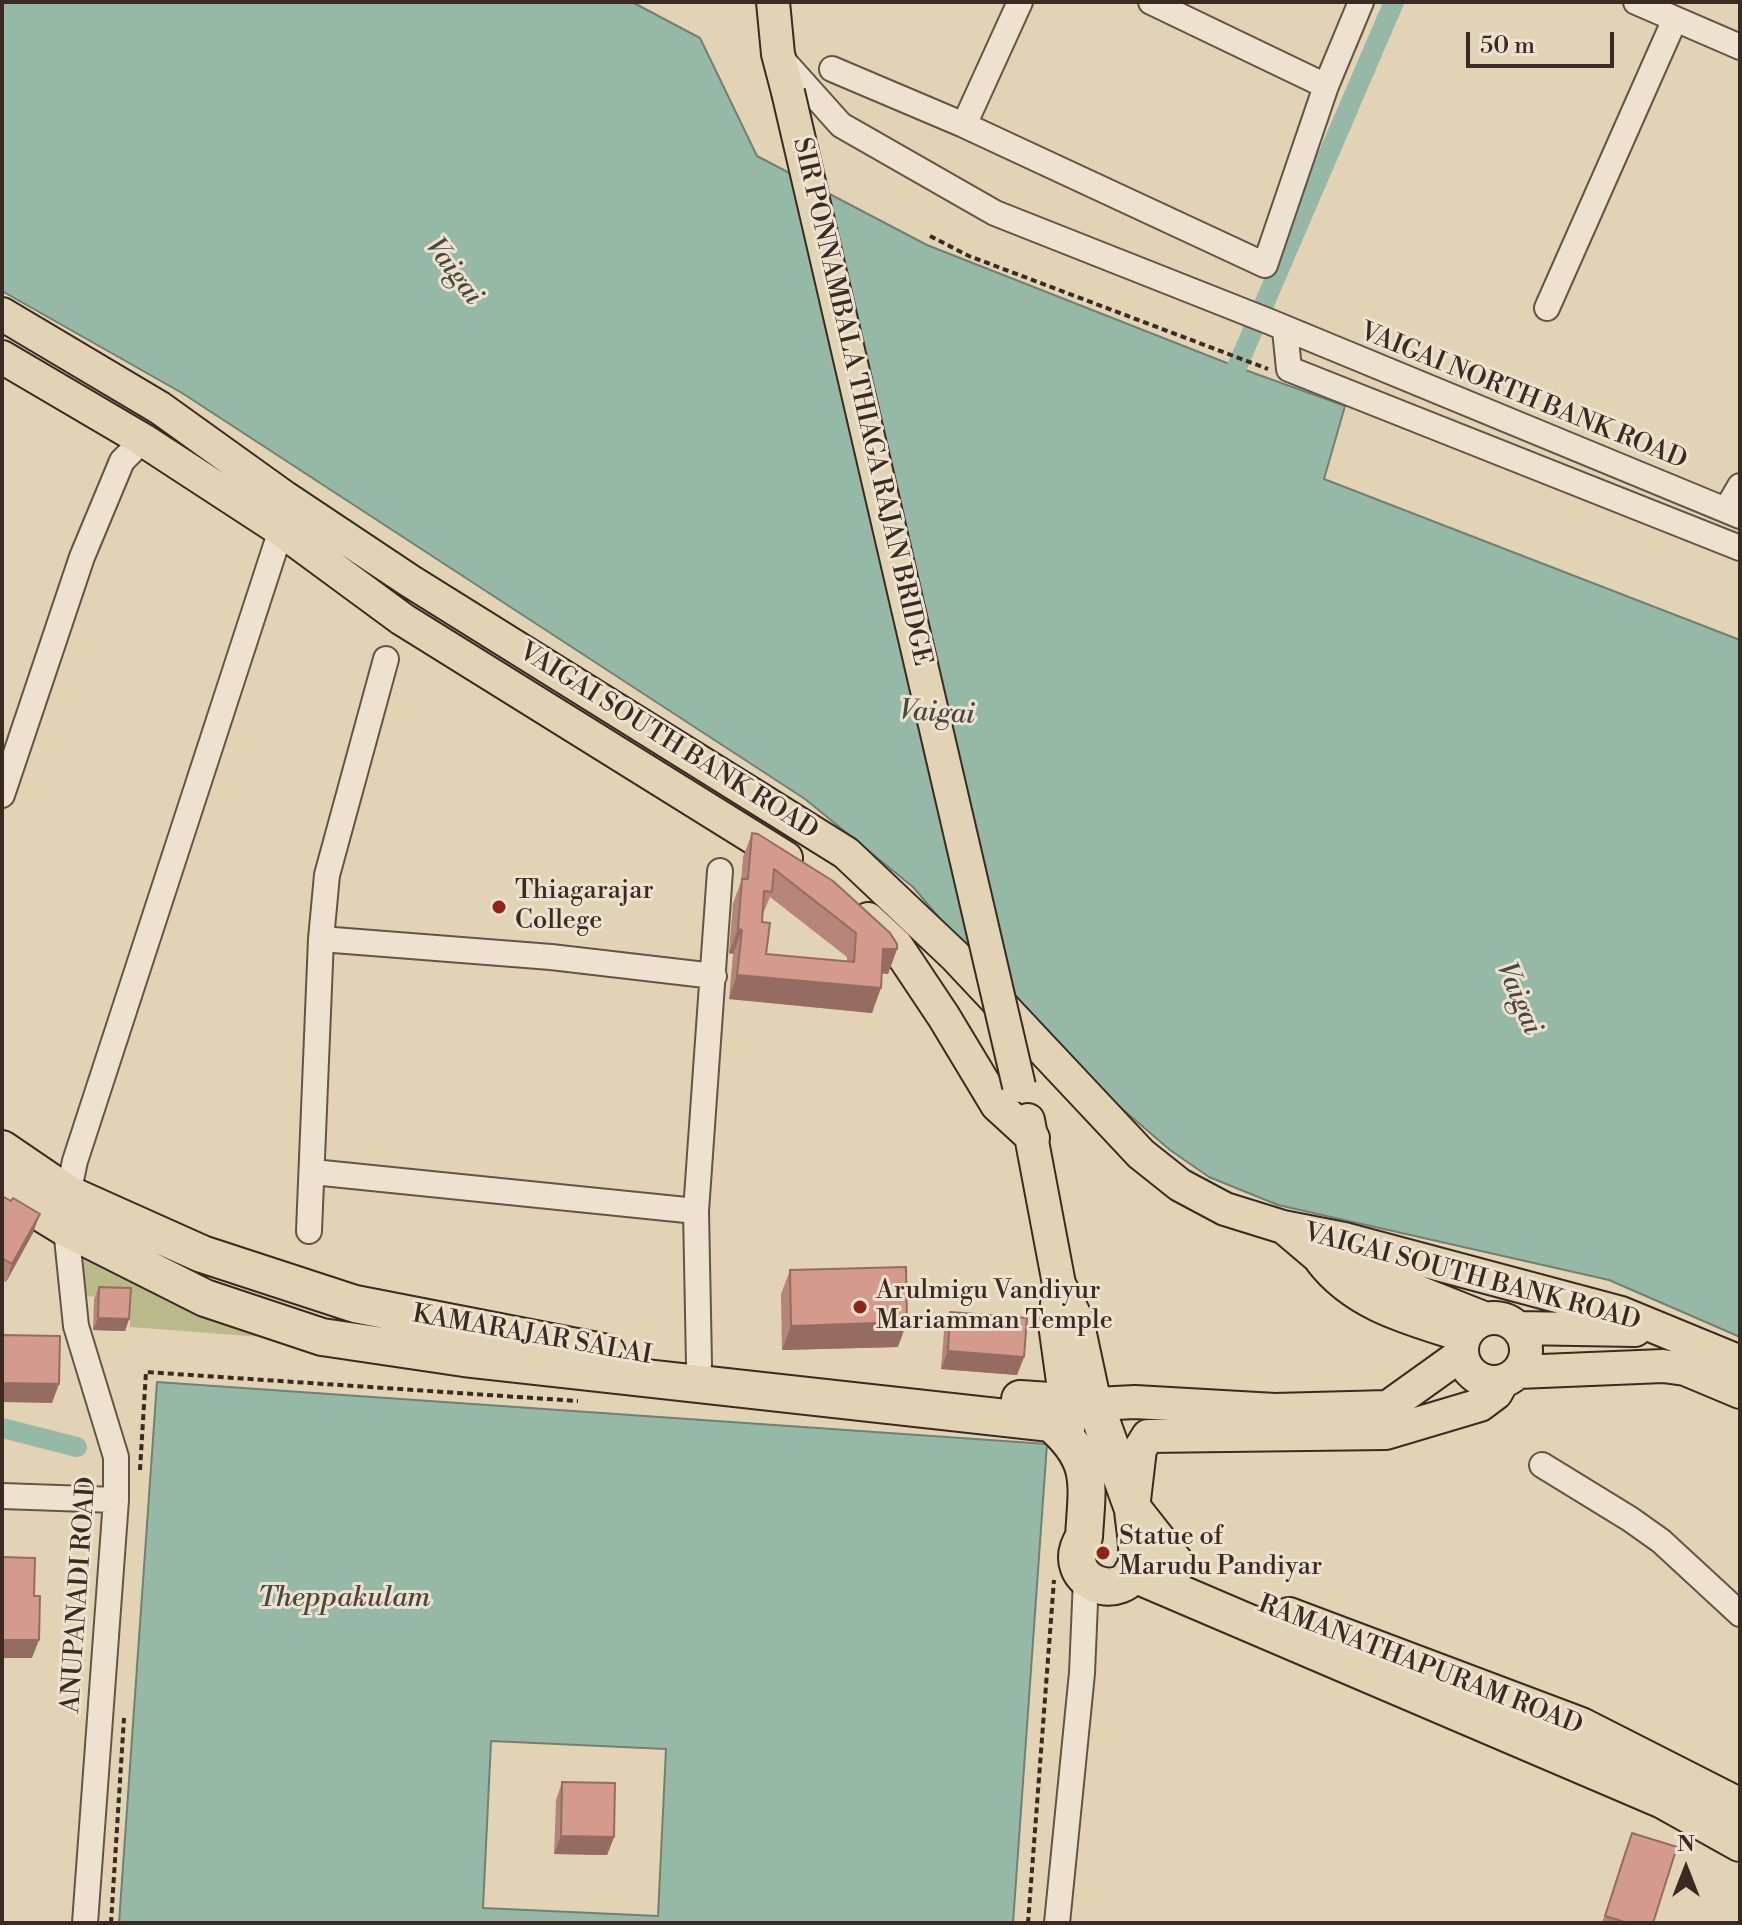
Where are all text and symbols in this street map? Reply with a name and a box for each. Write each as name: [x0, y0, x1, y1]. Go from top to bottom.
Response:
scale bar: [1470, 16, 1618, 66]
text: 50 m: [1480, 31, 1535, 61]
street label: SIR PONNAMBALA THIAGA RAJAN BRIDGE: [785, 135, 937, 669]
water label: Vaigai: [417, 232, 489, 312]
street label: VAIGAI NORTH BANK ROAD: [1355, 317, 1691, 477]
street label: VAIGAI SOUTH BANK ROAD: [512, 637, 824, 847]
water label: Vaigai: [898, 695, 976, 733]
place label: Thiagarajar College: [515, 876, 654, 938]
marker: Thiagarajar College: [490, 898, 508, 916]
water label: Vaigai: [1488, 958, 1548, 1040]
street label: VAIGAI SOUTH BANK ROAD: [1300, 1218, 1644, 1338]
place label: Arulmigu Vandiyur Mariamman Temple: [876, 1276, 1113, 1338]
marker: Arulmigu Vandiyur Mariamman Temple: [851, 1298, 869, 1316]
street label: KAMARAJAR SALAI: [410, 1300, 654, 1372]
street label: ANUPANADI ROAD: [56, 1476, 104, 1714]
place label: Statue of Marudu Pandiyar: [1119, 1522, 1322, 1584]
marker: Statue of Marudu Pandiyar: [1094, 1544, 1112, 1562]
water label: Theppakulam: [258, 1582, 430, 1616]
street label: RAMANATHAPURAM ROAD: [1253, 1590, 1587, 1742]
north arrow: [1646, 1829, 1726, 1909]
text: N: [1677, 1831, 1695, 1858]

